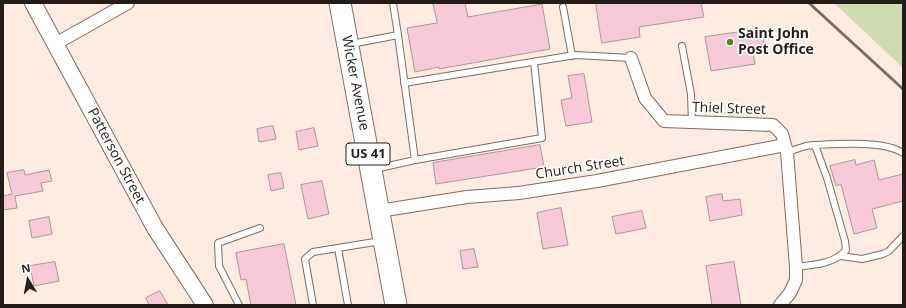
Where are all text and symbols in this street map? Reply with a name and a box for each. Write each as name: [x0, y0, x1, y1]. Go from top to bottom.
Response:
place label: Saint John Post Office: [738, 26, 814, 58]
street label: Wicker Avenue: [338, 34, 372, 132]
marker: Saint John Post Office: [725, 37, 735, 47]
street label: Thiel Street: [692, 99, 766, 119]
street label: Patterson Street: [84, 105, 148, 207]
road number: US 41: [346, 143, 390, 165]
street label: Church Street: [534, 153, 626, 183]
north arrow: [8, 260, 48, 300]
text: N: [20, 260, 32, 276]

